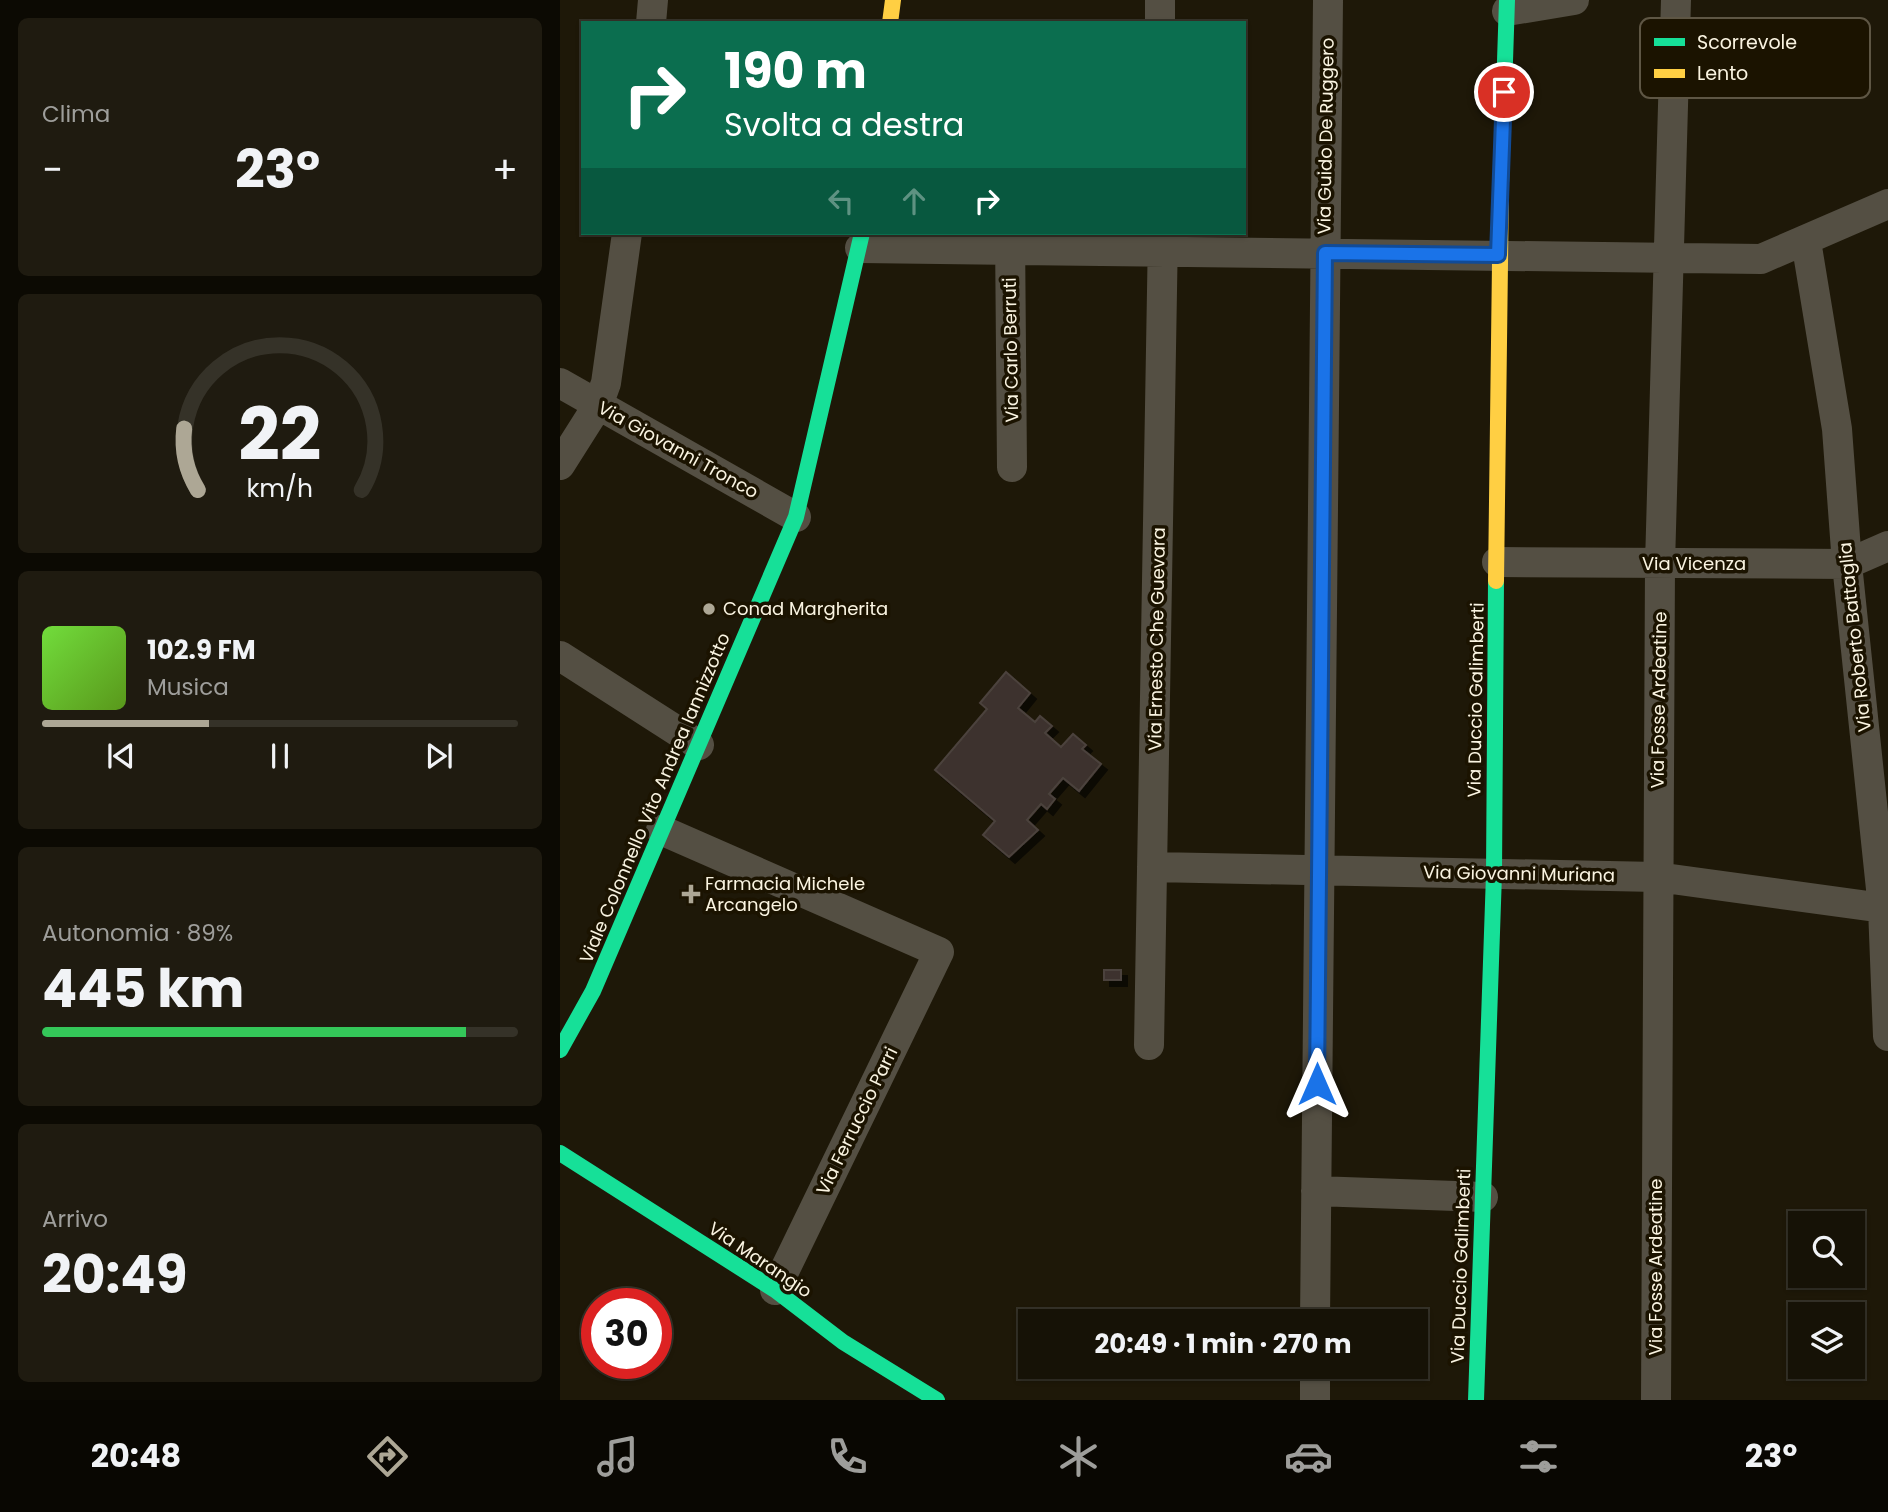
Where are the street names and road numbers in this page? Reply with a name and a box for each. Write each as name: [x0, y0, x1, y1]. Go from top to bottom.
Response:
street label: Via Guido De Ruggero: [1311, 37, 1340, 235]
street label: Via Carlo Berruti: [997, 277, 1024, 423]
street label: Via Giovanni Tronco: [593, 395, 763, 504]
street label: Via Ernesto Che Guevara: [1142, 527, 1171, 751]
street label: Via Roberto Battaglia: [1832, 541, 1877, 733]
street label: Via Vicenza: [1642, 551, 1746, 576]
street label: Via Duccio Galimberti: [1461, 602, 1490, 798]
street label: Via Fosse Ardeatine: [1644, 611, 1673, 789]
street label: Viale Colonnello Vito Andrea Iannizzotto: [573, 629, 736, 967]
street label: Via Giovanni Muriana: [1423, 859, 1615, 888]
street label: Via Ferruccio Parri: [810, 1043, 903, 1199]
street label: Via Duccio Galimberti: [1445, 1168, 1476, 1364]
street label: Via Fosse Ardeatine: [1643, 1179, 1668, 1355]
street label: Via Marangio: [704, 1216, 817, 1303]

